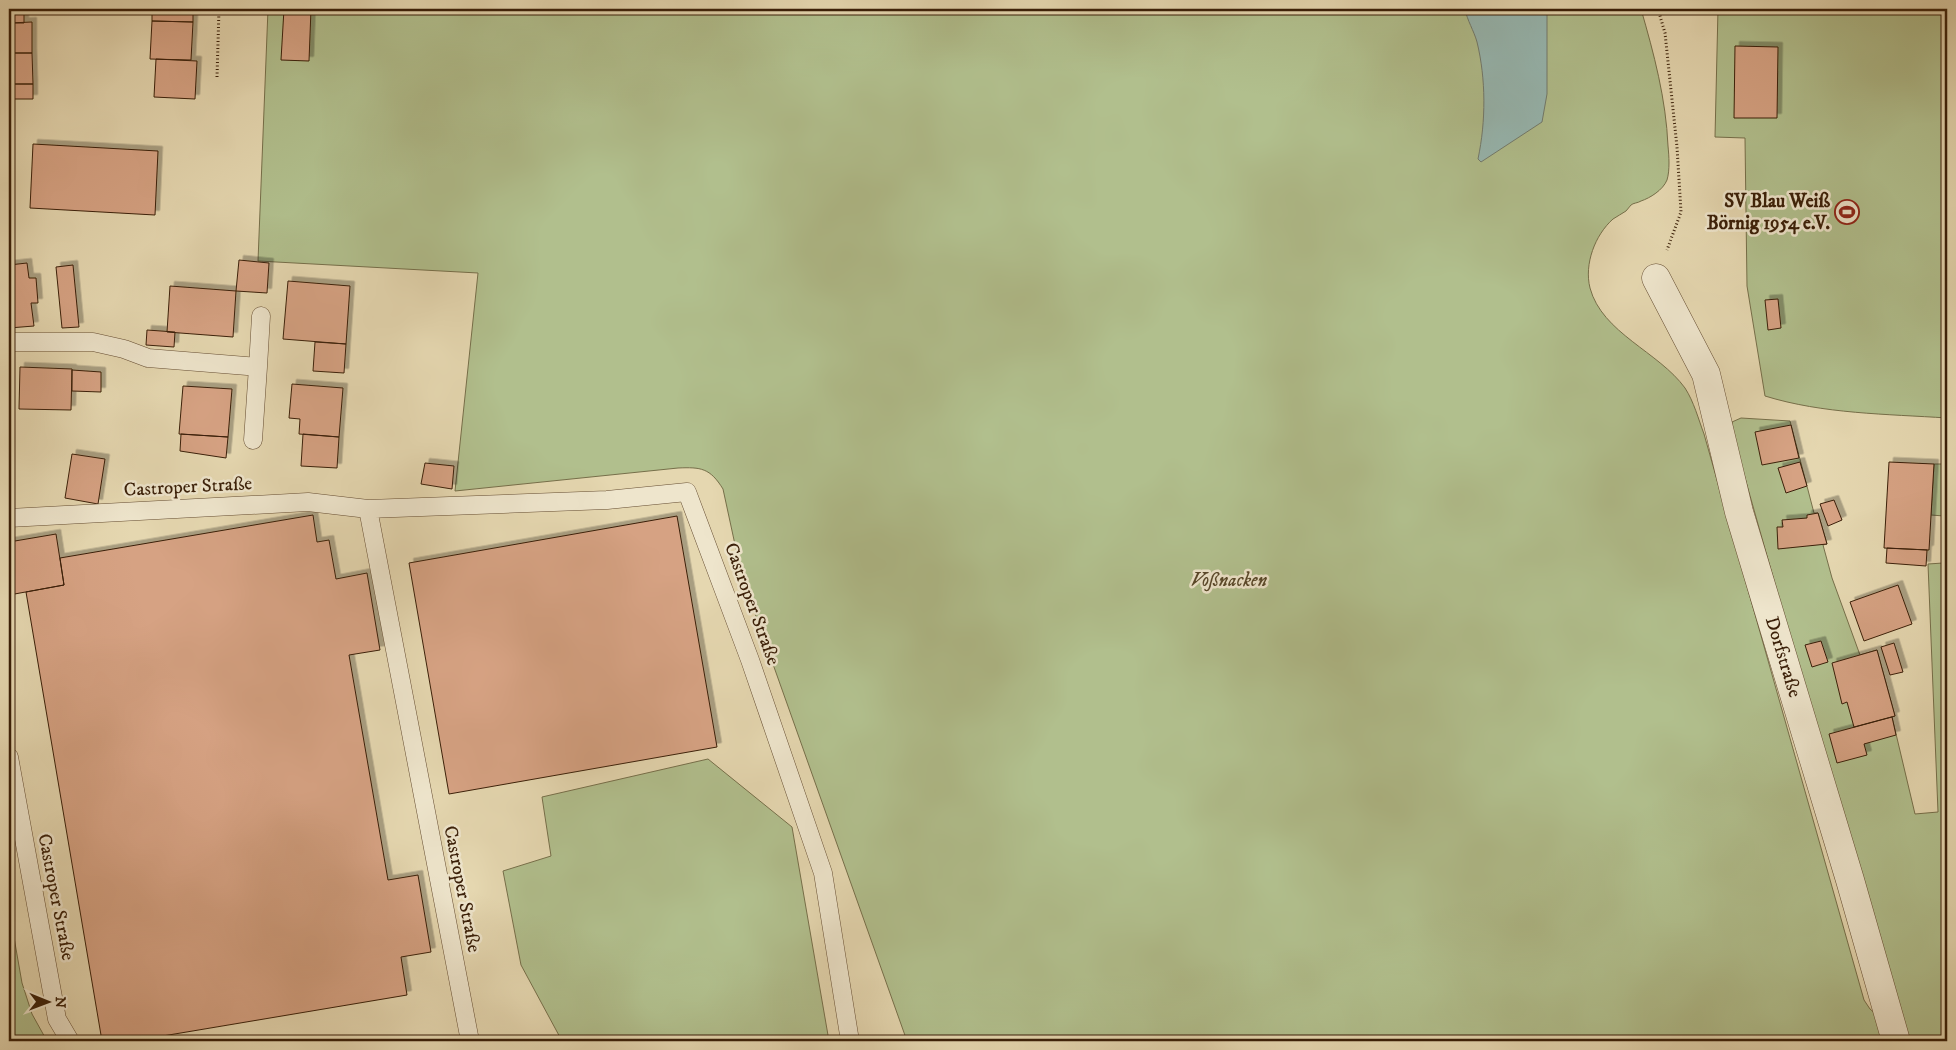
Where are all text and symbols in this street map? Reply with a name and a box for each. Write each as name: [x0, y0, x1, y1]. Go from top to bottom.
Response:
place label: SV Blau Weiß Börnig 1954 e.V.: [1707, 190, 1831, 235]
sports icon: SV Blau Weiß Börnig 1954 e.V.: [1834, 199, 1860, 225]
street label: Castroper Straße: [123, 472, 253, 502]
street label: Castroper Straße: [719, 540, 785, 668]
park label: Voßnacken: [1191, 569, 1268, 592]
street label: Dorfstraße: [1760, 614, 1806, 700]
street label: Castroper Straße: [438, 824, 486, 954]
street label: Castroper Straße: [32, 832, 80, 962]
north arrow: [22, 978, 72, 1028]
text: N: [51, 996, 69, 1009]

